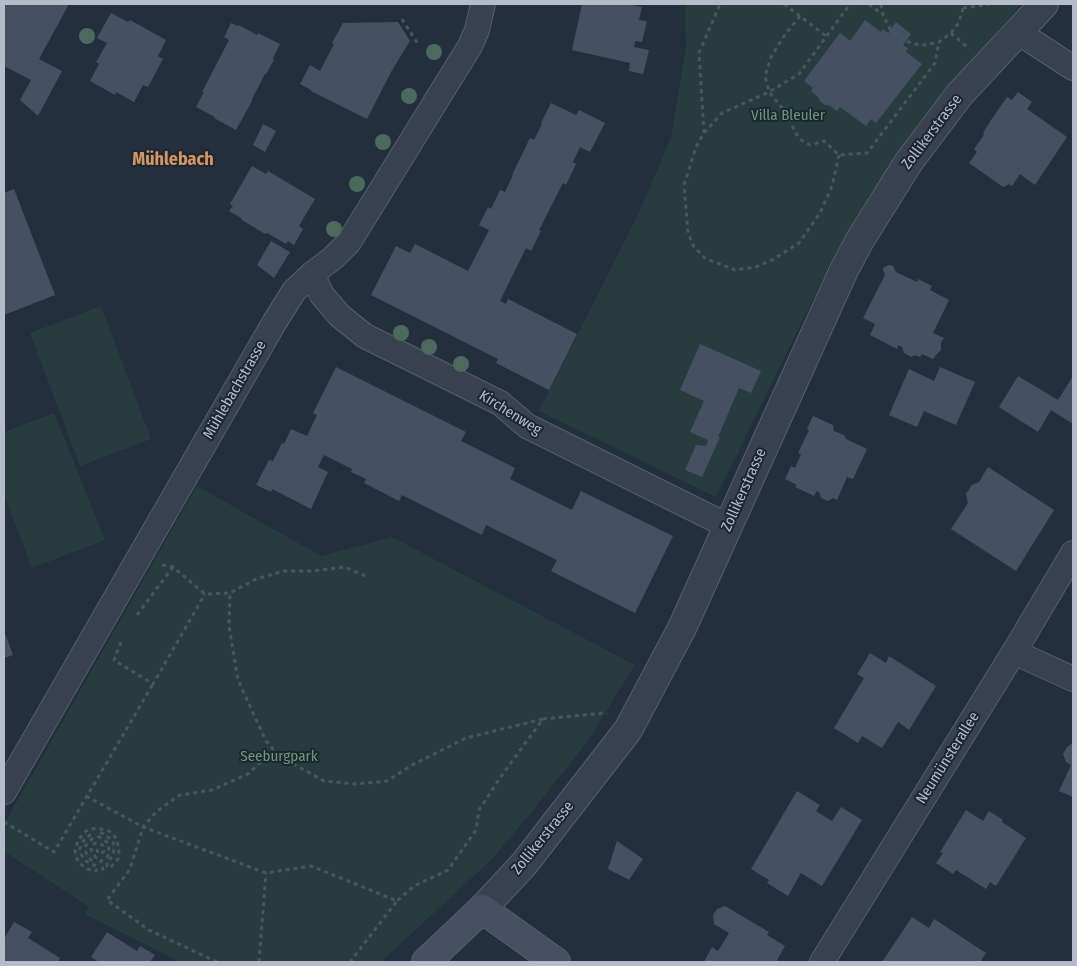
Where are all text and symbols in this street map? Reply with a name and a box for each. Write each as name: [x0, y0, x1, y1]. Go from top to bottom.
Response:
street label: Zollikerstrasse: [898, 91, 966, 173]
park label: Villa Bleuler: [751, 107, 825, 125]
district label: Mühlebach: [132, 149, 214, 171]
street label: Mühlebachstrasse: [200, 338, 270, 442]
street label: Kirchenweg: [475, 387, 545, 439]
street label: Zollikerstrasse: [718, 446, 770, 534]
street label: Neumünsterallee: [913, 709, 983, 807]
park label: Seeburgpark: [240, 748, 318, 766]
street label: Zollikerstrasse: [508, 798, 578, 878]

